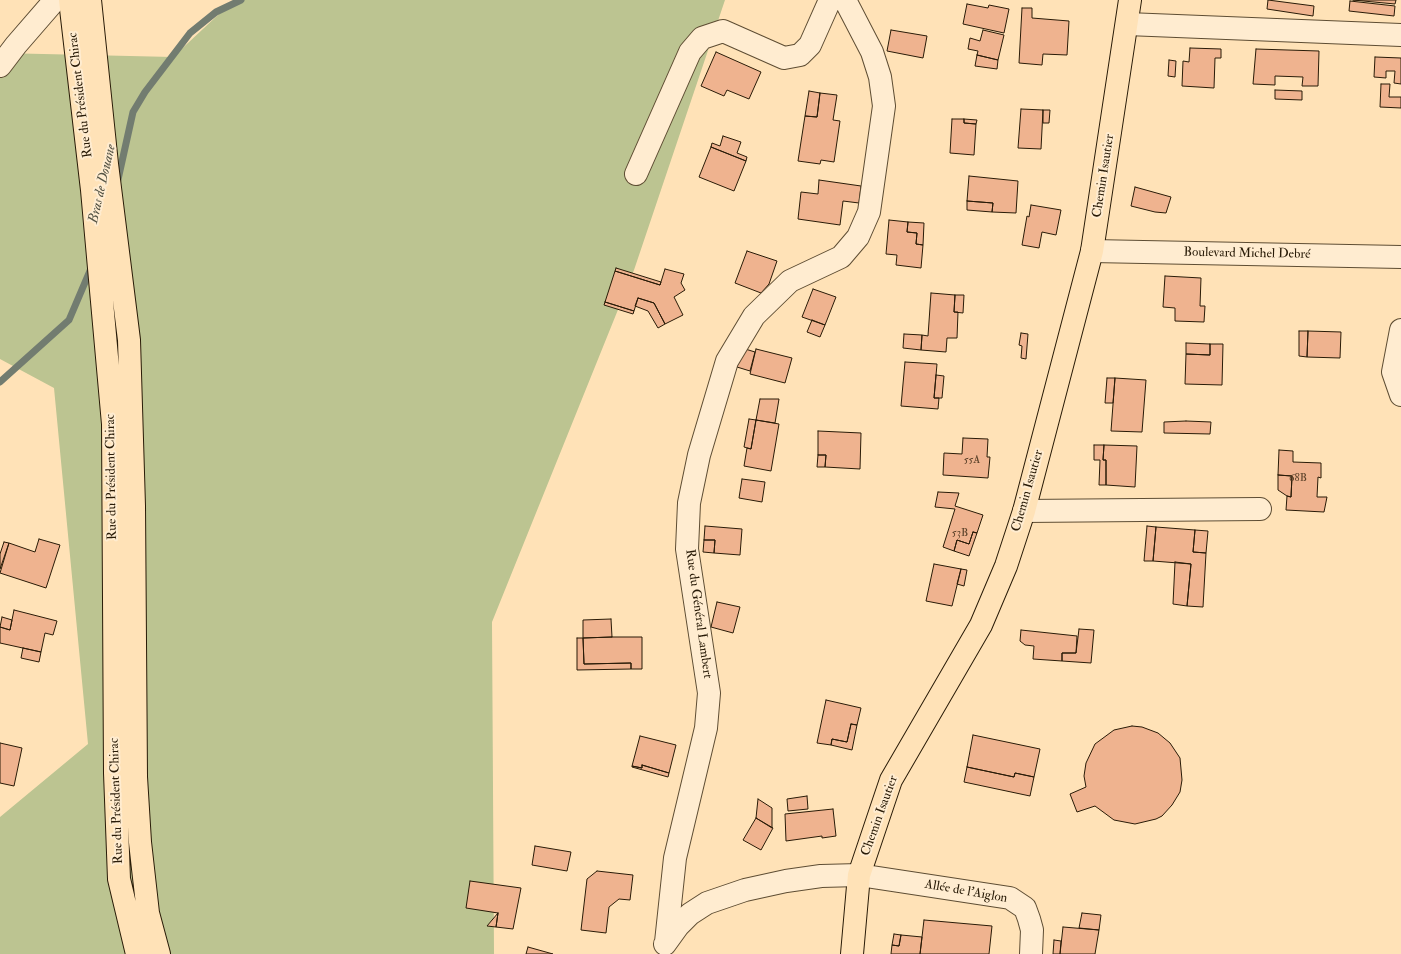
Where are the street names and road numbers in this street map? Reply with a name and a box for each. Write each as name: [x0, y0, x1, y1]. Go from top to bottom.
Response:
street label: Rue du Président Chirac: [66, 31, 96, 159]
street label: Chemin Isautier: [1090, 133, 1118, 219]
street label: Boulevard Michel Debré: [1183, 245, 1311, 263]
street label: Rue du Président Chirac: [103, 414, 121, 540]
street label: Chemin Isautier: [1009, 448, 1047, 534]
street label: Rue du Général Lambert: [681, 548, 715, 680]
street label: Rue du Président Chirac: [107, 738, 127, 864]
street label: Chemin Isautier: [858, 774, 902, 858]
street label: Allée de l'Aiglon: [924, 877, 1008, 907]

